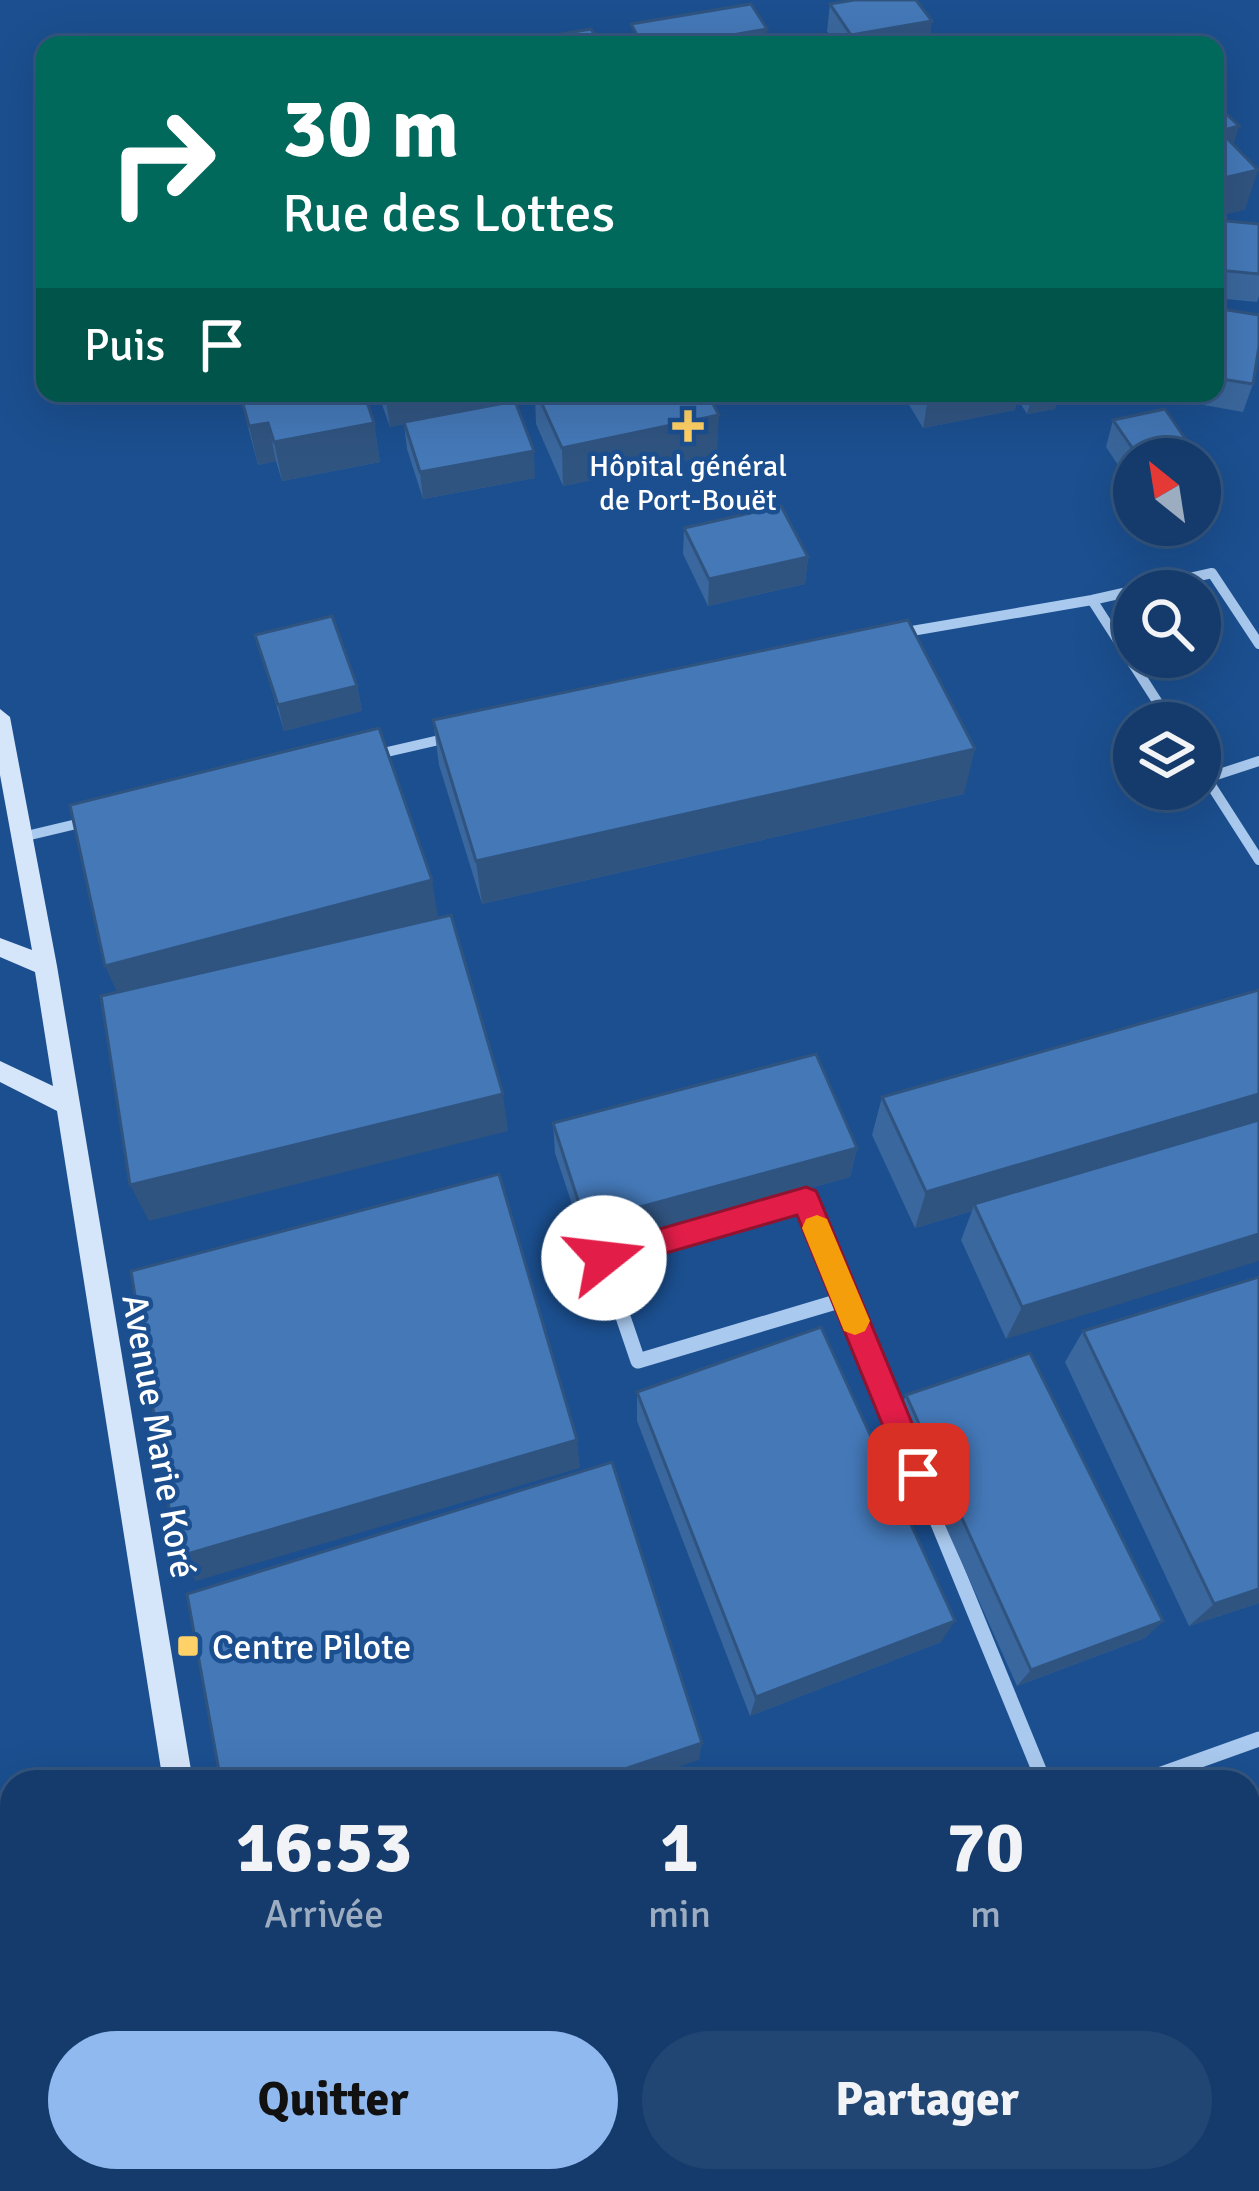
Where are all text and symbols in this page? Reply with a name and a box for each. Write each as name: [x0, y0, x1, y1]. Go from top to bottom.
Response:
text: 30 m: [282, 77, 459, 181]
icon: right: [84, 84, 240, 240]
text: Rue des Lottes: [282, 180, 615, 247]
icon: arrive: [189, 312, 255, 378]
text: Puis: [84, 318, 165, 373]
marker: Hôpital général de Port-Bouët: [672, 410, 704, 442]
north arrow: [1113, 438, 1221, 546]
map controls: [1113, 438, 1221, 810]
place label: Hôpital général de Port-Bouët: [589, 448, 787, 519]
button: search: [1113, 570, 1221, 678]
button: layers: [1113, 702, 1221, 810]
position arrow: [541, 1195, 667, 1321]
street label: Avenue Marie Koré: [111, 1291, 206, 1582]
pin: [867, 1423, 969, 1525]
icon: arrive: [885, 1441, 951, 1507]
place label: Centre Pilote: [212, 1625, 411, 1670]
marker: Centre Pilote: [175, 1633, 201, 1659]
text: 16:53: [236, 1803, 412, 1892]
text: 1: [660, 1803, 699, 1892]
text: 70: [947, 1803, 1024, 1892]
text: Arrivée: [264, 1890, 384, 1938]
text: min: [648, 1890, 711, 1938]
text: m: [970, 1890, 1001, 1938]
button: Quitter: [48, 2031, 618, 2169]
button: Partager: [642, 2031, 1212, 2169]

